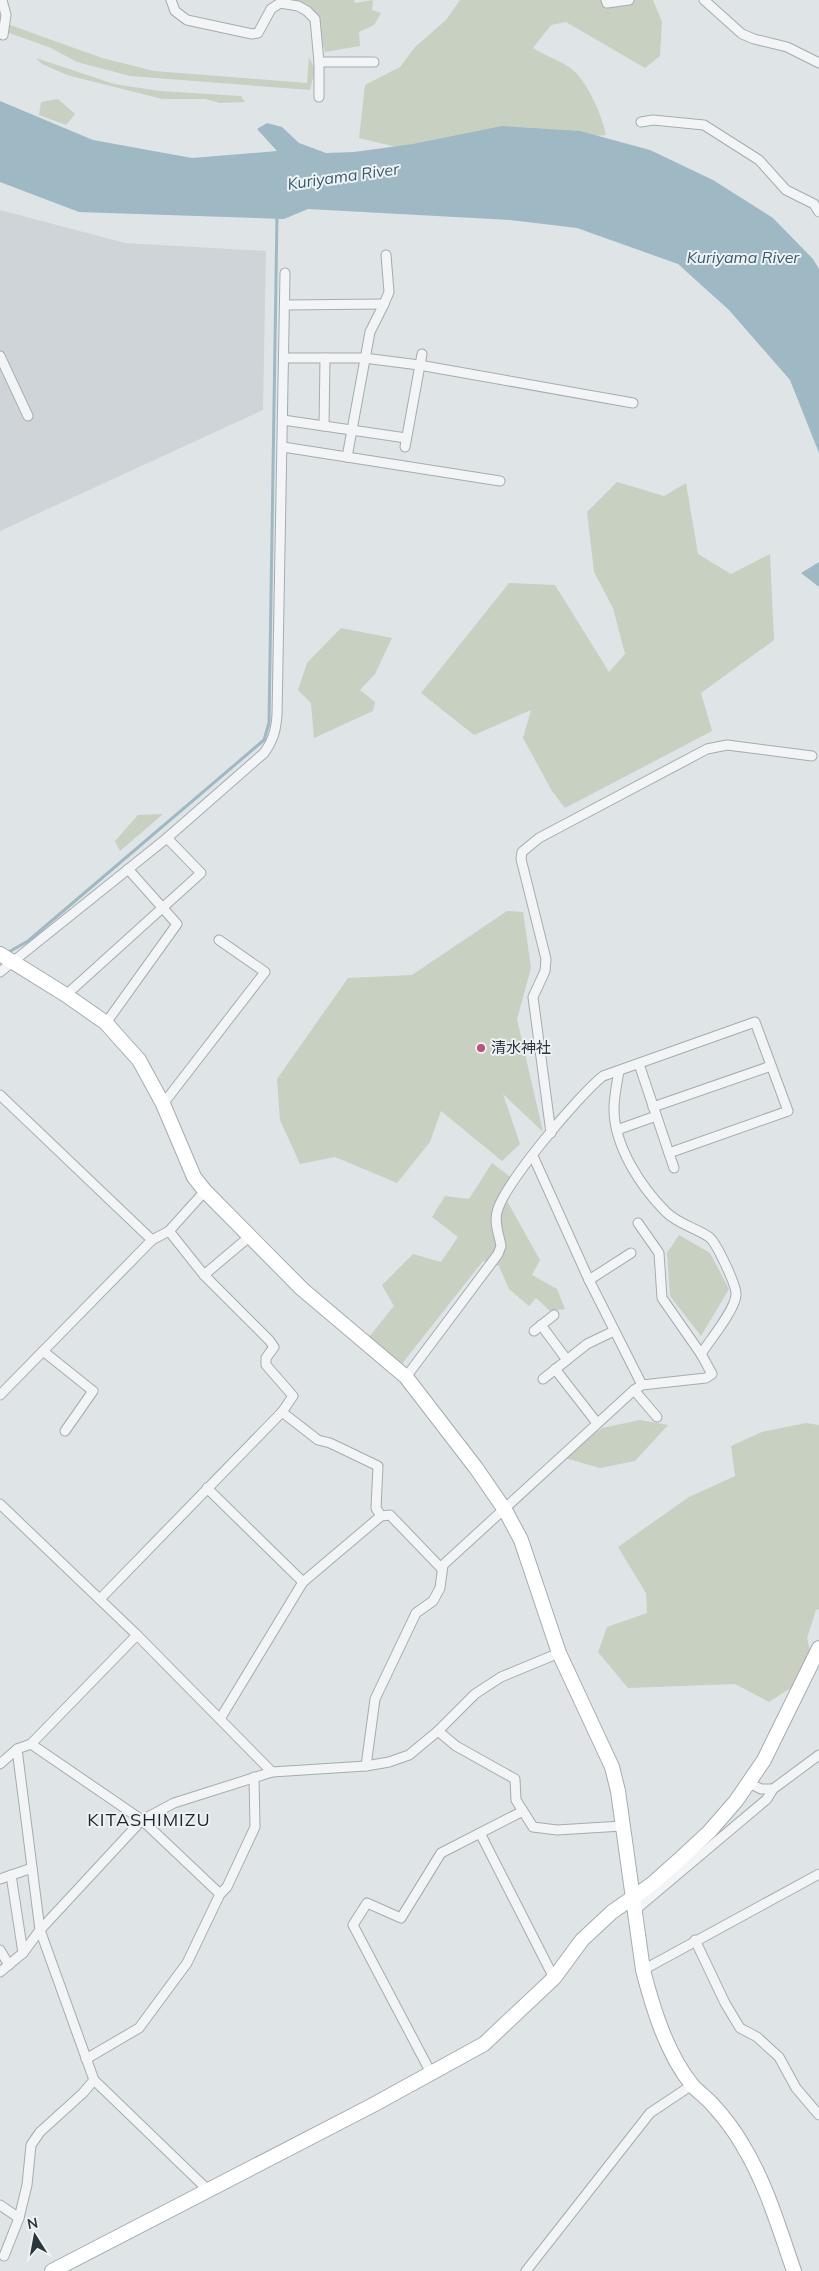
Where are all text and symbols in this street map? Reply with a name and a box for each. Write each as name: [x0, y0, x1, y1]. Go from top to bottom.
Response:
water label: Kuriyama River: [286, 158, 401, 194]
water label: Kuriyama River: [687, 247, 800, 267]
place label: 清水神社: [491, 1038, 551, 1057]
marker: 清水神社: [475, 1042, 487, 1054]
district label: KITASHIMIZU: [87, 1808, 211, 1831]
north arrow: [10, 2211, 60, 2261]
text: N: [26, 2213, 39, 2233]

